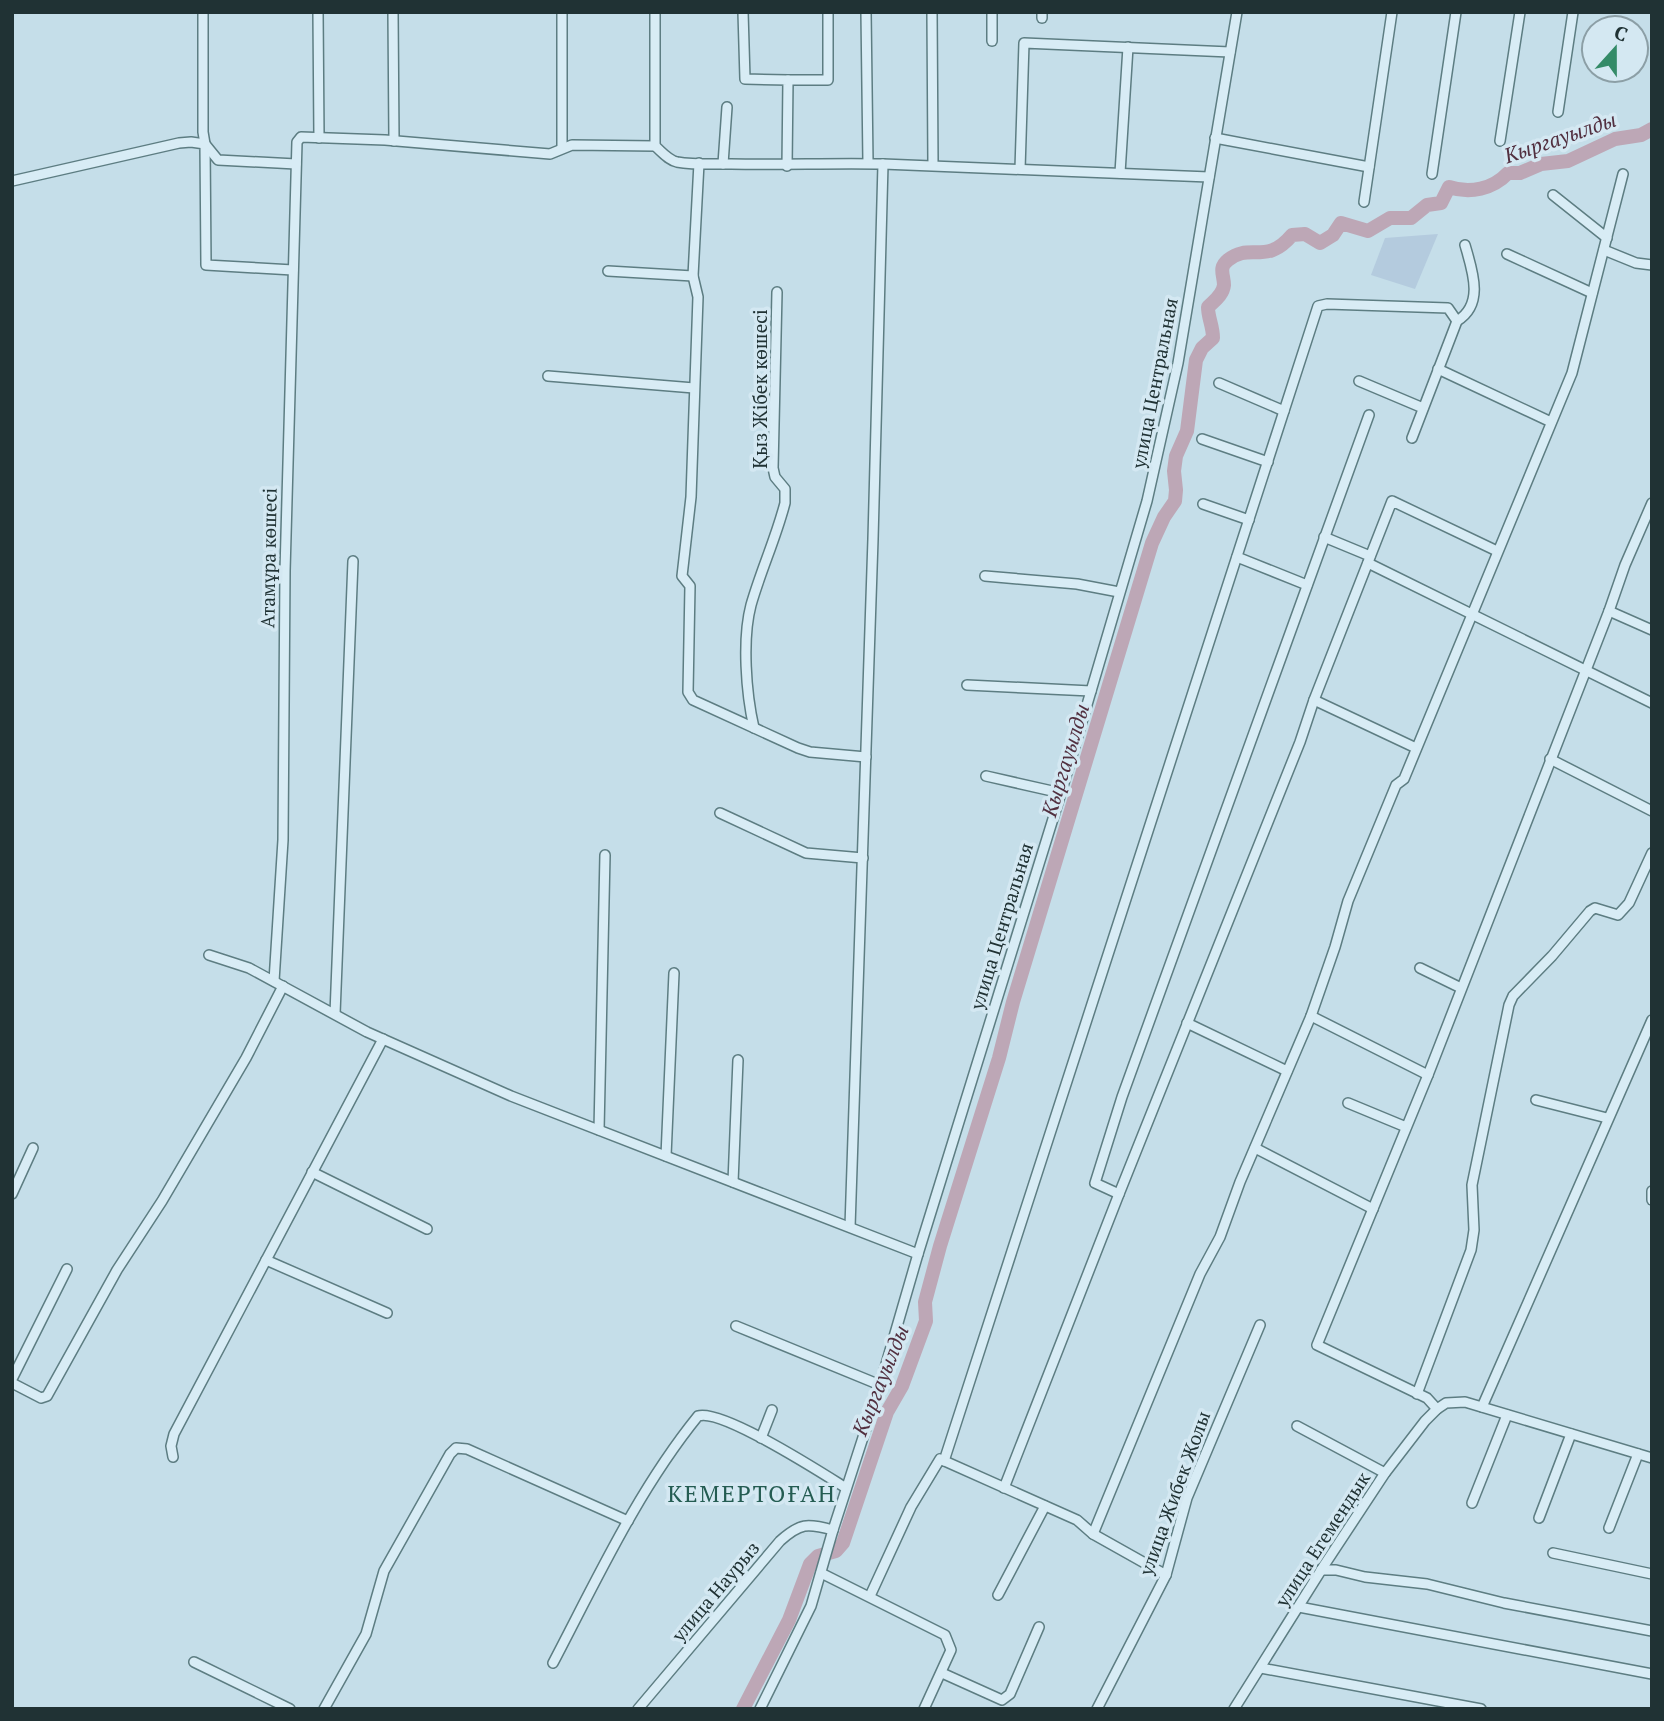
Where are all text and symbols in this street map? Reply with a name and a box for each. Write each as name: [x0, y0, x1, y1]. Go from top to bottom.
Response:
north arrow: [1580, 14, 1650, 84]
text: С: [1611, 19, 1632, 47]
water label: Кыргауылды: [1499, 105, 1620, 170]
street label: улица Центральная: [1125, 296, 1183, 471]
street label: Қыз Жібек көшесі: [747, 309, 772, 469]
street label: Атамұра көшесі: [254, 488, 282, 628]
water label: Кыргауылды: [1034, 700, 1095, 821]
street label: улица Центральная: [963, 840, 1038, 1013]
water label: Кыргауылды: [845, 1321, 915, 1440]
street label: улица Жибек Жолы: [1132, 1407, 1215, 1580]
street label: улица Егемендык: [1268, 1466, 1375, 1612]
district label: КЕМЕРТОҒАН: [667, 1478, 837, 1509]
street label: улица Наурыз: [665, 1535, 764, 1647]

